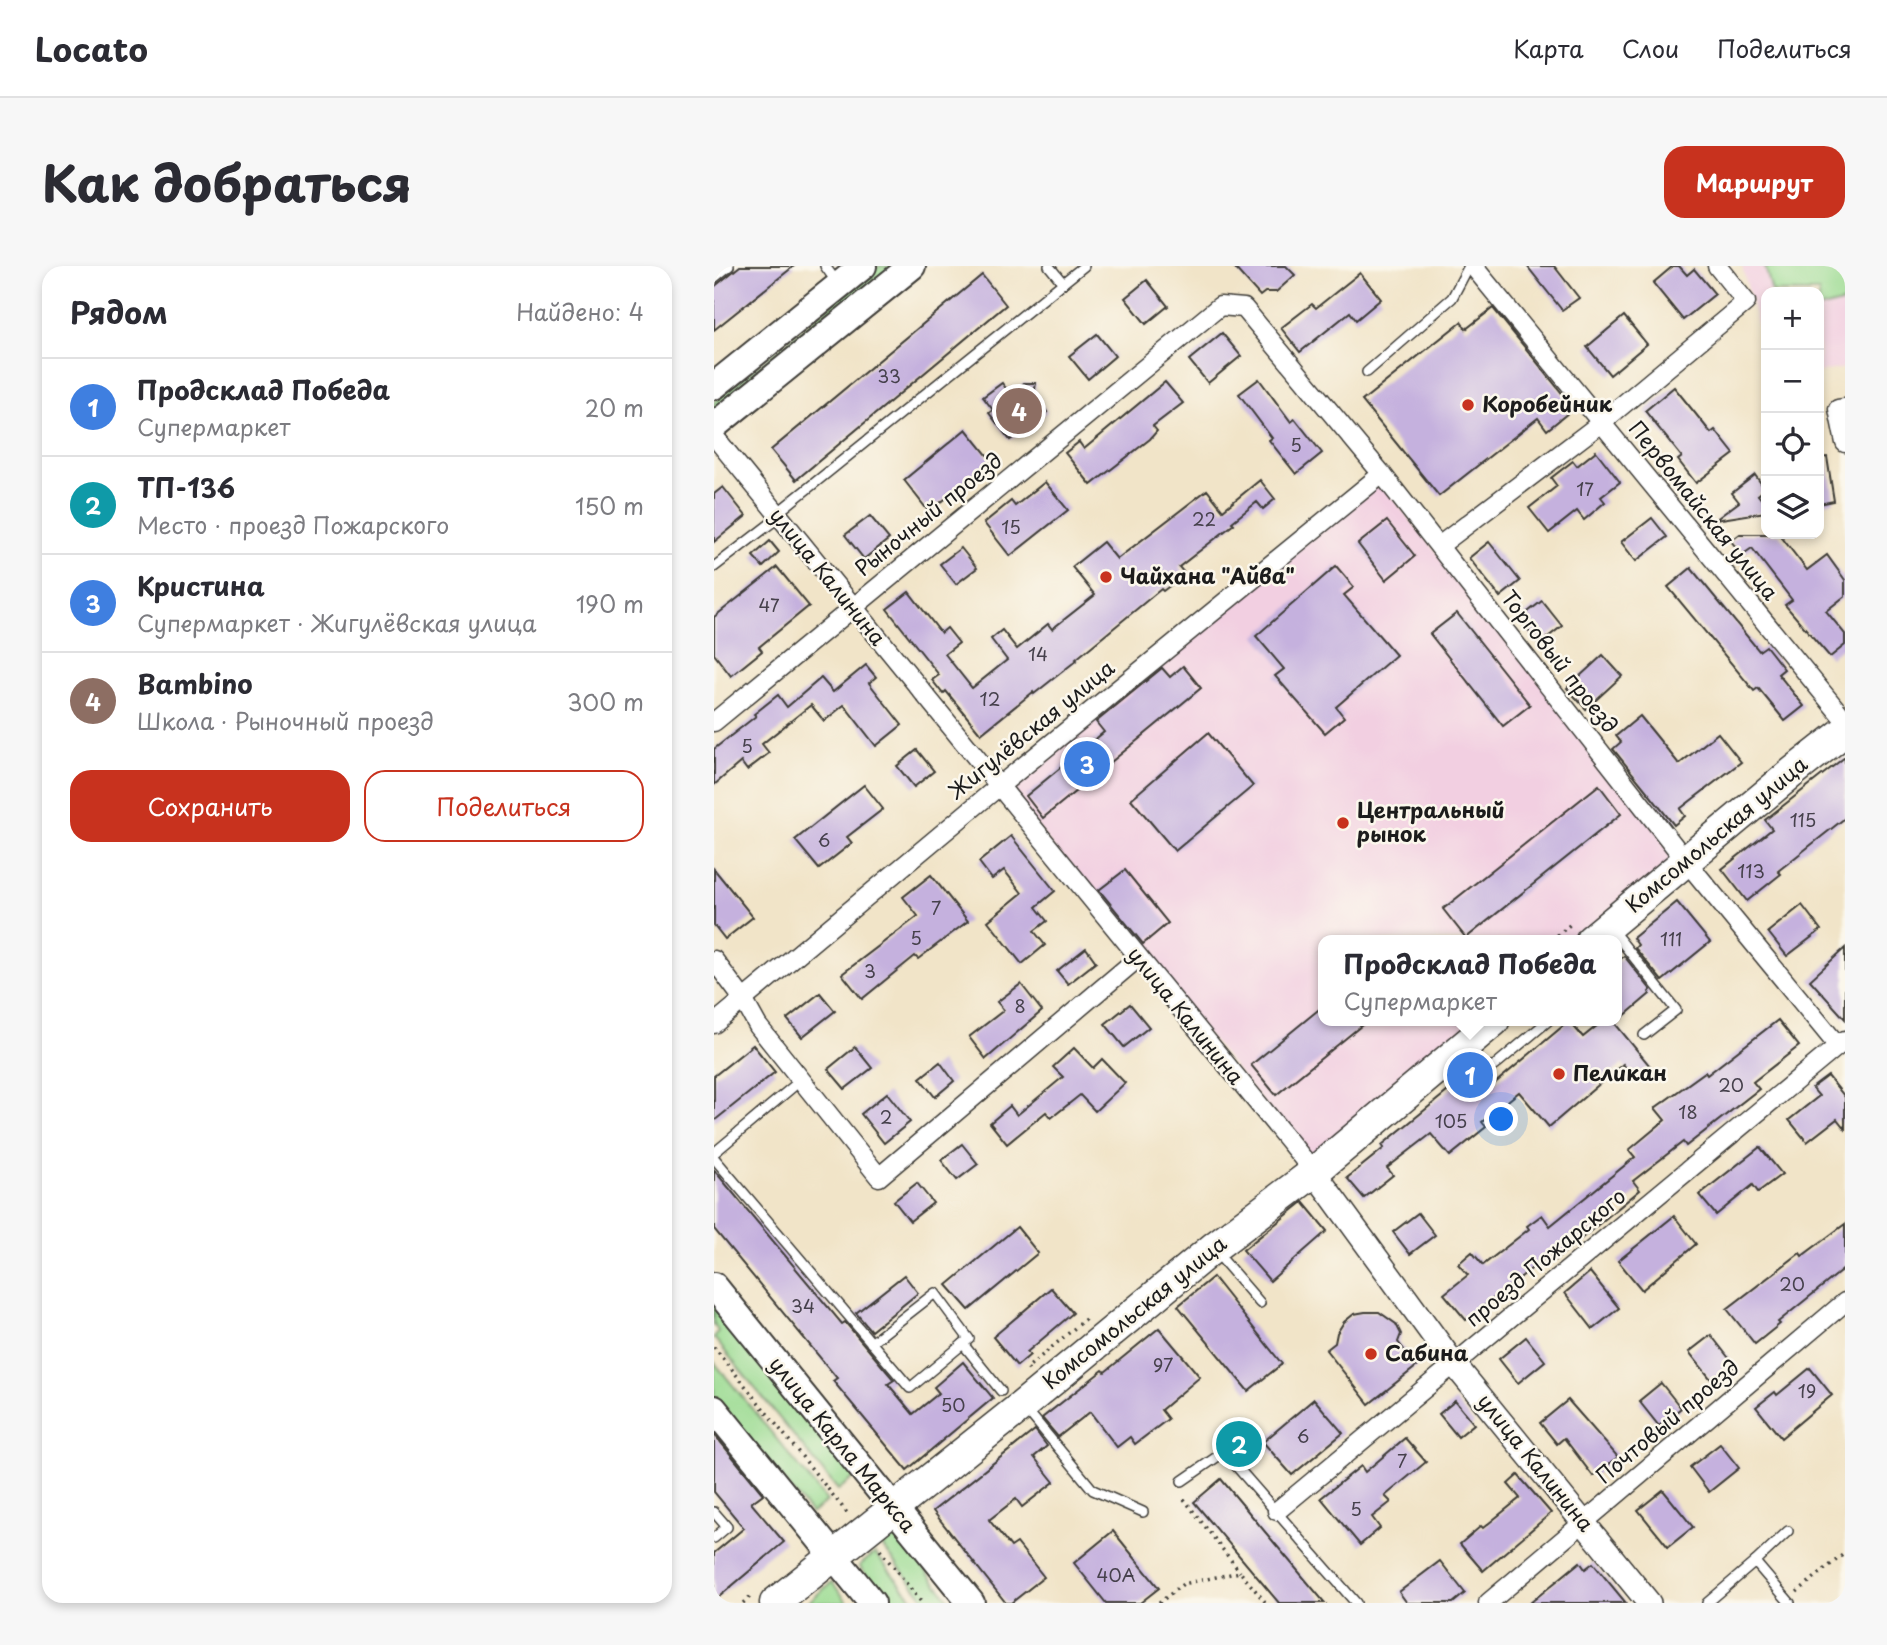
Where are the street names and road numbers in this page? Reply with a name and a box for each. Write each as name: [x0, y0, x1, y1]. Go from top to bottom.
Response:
street label: Первомайская улица: [1622, 413, 1788, 607]
street label: Рыночный проезд: [847, 444, 1009, 583]
street label: улица Калинина: [763, 500, 895, 652]
street label: Торговый проезд: [1494, 582, 1627, 739]
street label: Жигулёвская улица: [940, 651, 1121, 806]
street label: Комсомольская улица: [1618, 747, 1814, 919]
street label: улица Калинина: [1121, 939, 1253, 1091]
street label: проезд Пожарского: [1457, 1179, 1632, 1333]
street label: Комсомольская улица: [1035, 1226, 1233, 1396]
street label: улица Карла Маркса: [762, 1349, 925, 1539]
street label: Почтовый проезд: [1588, 1351, 1746, 1490]
street label: улица Калинина: [1471, 1386, 1603, 1538]

